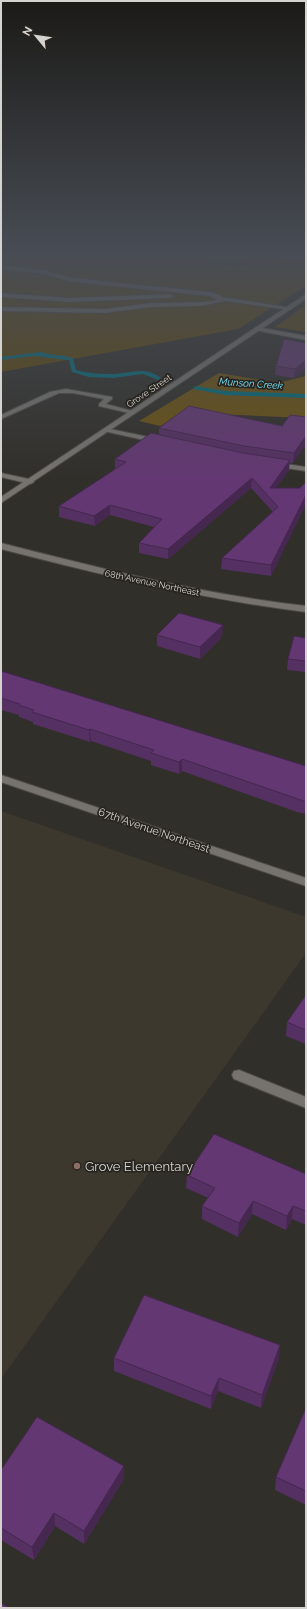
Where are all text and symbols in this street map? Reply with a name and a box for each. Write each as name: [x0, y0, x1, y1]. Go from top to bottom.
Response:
north arrow: [16, 16, 56, 56]
text: N: [20, 25, 35, 38]
street label: Grove Street: [125, 372, 173, 410]
water label: Munson Creek: [219, 376, 284, 391]
street label: 68th Avenue Northeast: [104, 568, 200, 598]
street label: 67th Avenue Northeast: [96, 805, 211, 856]
place label: Grove Elementary: [85, 1159, 193, 1174]
marker: Grove Elementary: [72, 1161, 82, 1171]

